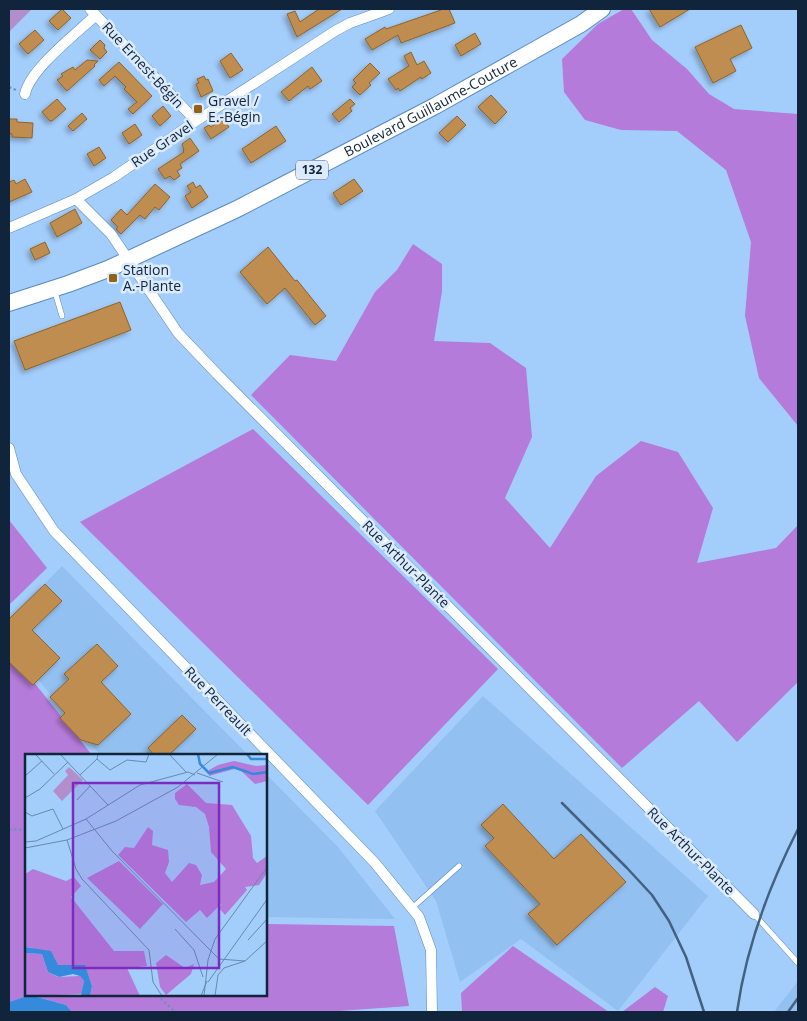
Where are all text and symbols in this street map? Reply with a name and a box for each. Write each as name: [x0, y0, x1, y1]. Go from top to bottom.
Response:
street label: Rue Ernest-Bégin: [98, 17, 188, 112]
street label: Boulevard Guillaume-Couture: [340, 52, 521, 161]
place label: Gravel / E.-Bégin: [208, 91, 261, 126]
marker: Gravel / E.-Bégin: [192, 103, 204, 115]
street label: Rue Gravel: [127, 116, 196, 171]
road number: 132: [296, 160, 328, 180]
place label: Station A.-Plante: [123, 260, 181, 295]
marker: Station A.-Plante: [107, 272, 119, 284]
street label: Rue Arthur-Plante: [358, 516, 454, 612]
street label: Rue Perreault: [181, 662, 256, 739]
inset map: [25, 754, 268, 996]
street label: Rue Arthur-Plante: [643, 803, 739, 899]

